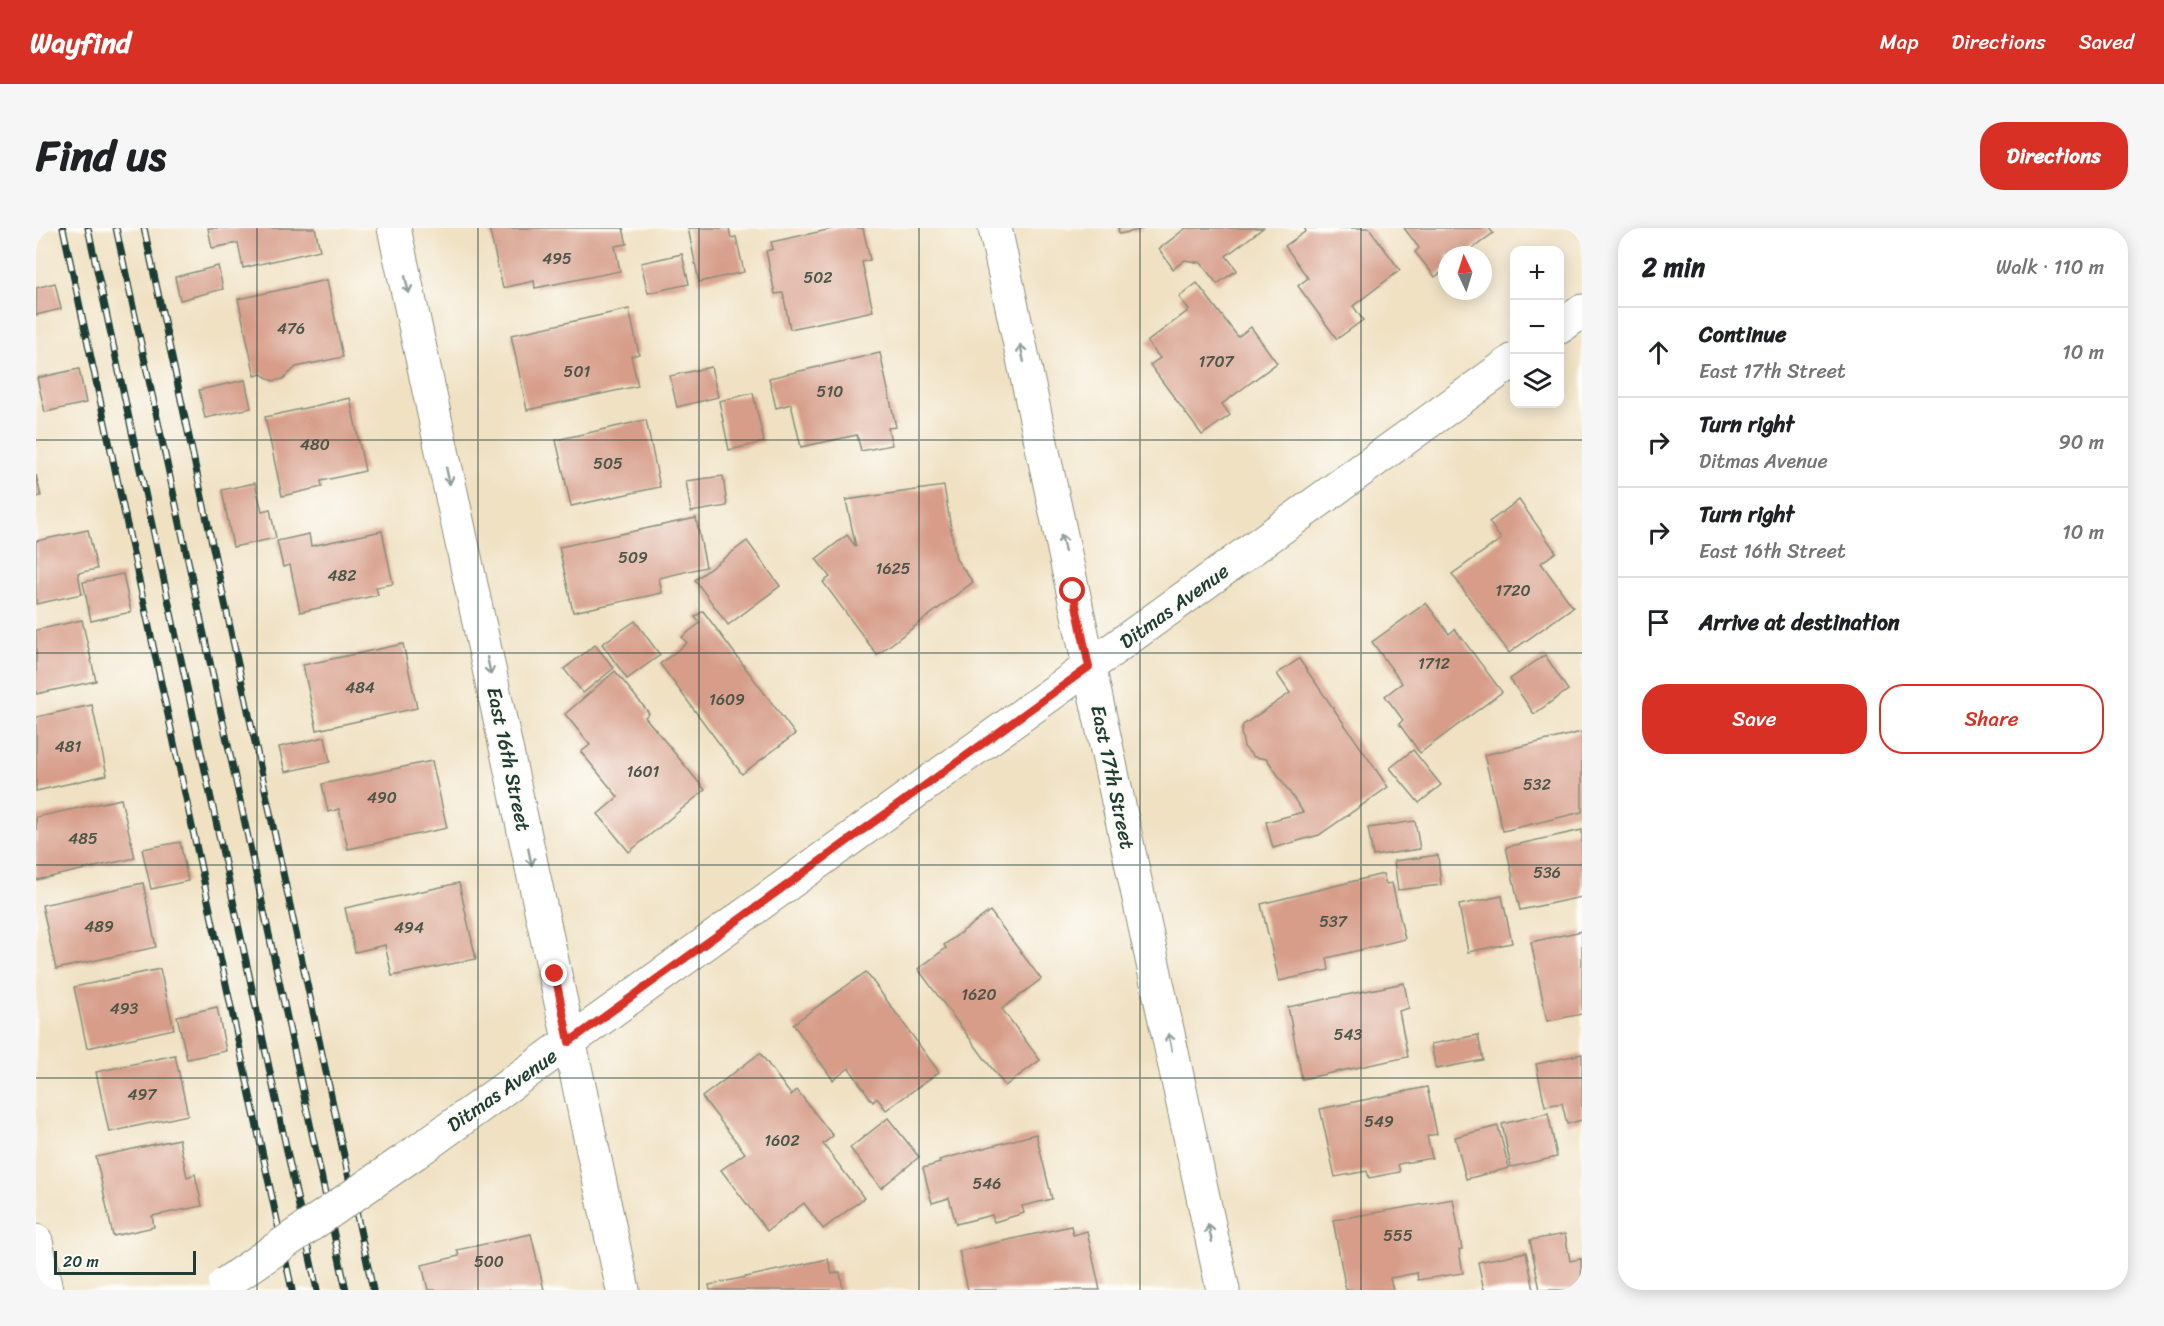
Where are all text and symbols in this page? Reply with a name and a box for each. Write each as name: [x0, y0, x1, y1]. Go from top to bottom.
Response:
text: Wayfind: [30, 18, 131, 67]
text: Map: [1880, 23, 1918, 61]
text: Directions: [1951, 23, 2046, 61]
text: Saved: [2079, 23, 2134, 61]
text: Find us: [36, 119, 166, 193]
button: Directions: [1980, 122, 2128, 190]
house number: 495: [542, 244, 572, 273]
text: 2 min: [1642, 244, 1705, 290]
north arrow: [1438, 246, 1492, 300]
map controls: [1510, 246, 1564, 408]
button: +: [1510, 246, 1564, 300]
text: Walk · 110 m: [1996, 250, 2104, 285]
house number: 502: [803, 263, 833, 292]
one-way arrow: [401, 275, 413, 294]
button: −: [1510, 300, 1564, 354]
house number: 476: [277, 314, 305, 343]
text: Continue: [1699, 315, 1787, 354]
text: 10 m: [2062, 335, 2104, 370]
icon: ahead: [1642, 336, 1675, 369]
one-way arrow: [1016, 344, 1027, 363]
house number: 1707: [1198, 347, 1234, 376]
button: layers: [1510, 354, 1564, 408]
text: East 17th Street: [1699, 354, 1846, 389]
house number: 501: [564, 357, 591, 386]
house number: 510: [817, 377, 843, 406]
text: Turn right: [1699, 405, 1794, 444]
text: 90 m: [2059, 425, 2104, 460]
icon: right: [1642, 426, 1675, 459]
house number: 480: [300, 430, 330, 459]
text: Ditmas Avenue: [1699, 444, 1828, 479]
house number: 505: [593, 449, 623, 478]
one-way arrow: [442, 466, 454, 485]
text: Turn right: [1699, 495, 1794, 534]
text: 10 m: [2062, 515, 2104, 550]
icon: right: [1642, 516, 1675, 549]
one-way arrow: [1057, 534, 1068, 554]
text: East 16th Street: [1699, 534, 1846, 569]
house number: 509: [618, 543, 648, 572]
house number: 1625: [876, 554, 911, 583]
street label: Ditmas Avenue: [1112, 554, 1237, 658]
house number: 482: [328, 561, 356, 590]
house number: 1720: [1495, 576, 1531, 605]
route start: [1059, 577, 1085, 603]
text: Arrive at destination: [1699, 603, 1900, 642]
icon: arrive: [1642, 606, 1675, 639]
house number: 1712: [1418, 649, 1450, 678]
one-way arrow: [483, 657, 495, 676]
house number: 484: [345, 673, 375, 702]
street label: East 16th Street: [476, 684, 541, 835]
button: Save: [1642, 684, 1867, 754]
button: Share: [1879, 684, 2104, 754]
house number: 1609: [709, 685, 745, 714]
street label: East 17th Street: [1080, 702, 1145, 853]
house number: 481: [55, 732, 81, 761]
house number: 1601: [627, 757, 660, 786]
house number: 532: [1523, 770, 1551, 799]
house number: 490: [367, 783, 397, 812]
house number: 485: [68, 824, 98, 853]
one-way arrow: [525, 847, 536, 866]
house number: 536: [1533, 858, 1561, 887]
house number: 537: [1319, 907, 1348, 936]
house number: 489: [84, 912, 114, 941]
house number: 494: [394, 913, 424, 942]
route end: [541, 960, 567, 986]
house number: 1620: [961, 980, 997, 1009]
house number: 493: [110, 994, 139, 1023]
house number: 543: [1334, 1020, 1362, 1049]
one-way arrow: [1163, 1033, 1175, 1052]
street label: Ditmas Avenue: [439, 1039, 565, 1142]
house number: 497: [128, 1080, 157, 1109]
house number: 549: [1364, 1107, 1394, 1136]
house number: 1602: [764, 1126, 800, 1155]
house number: 546: [973, 1169, 1001, 1198]
house number: 555: [1383, 1221, 1413, 1250]
one-way arrow: [1204, 1224, 1216, 1243]
text: 20 m: [63, 1247, 99, 1276]
house number: 500: [474, 1247, 504, 1276]
scale bar: [54, 1248, 196, 1276]

